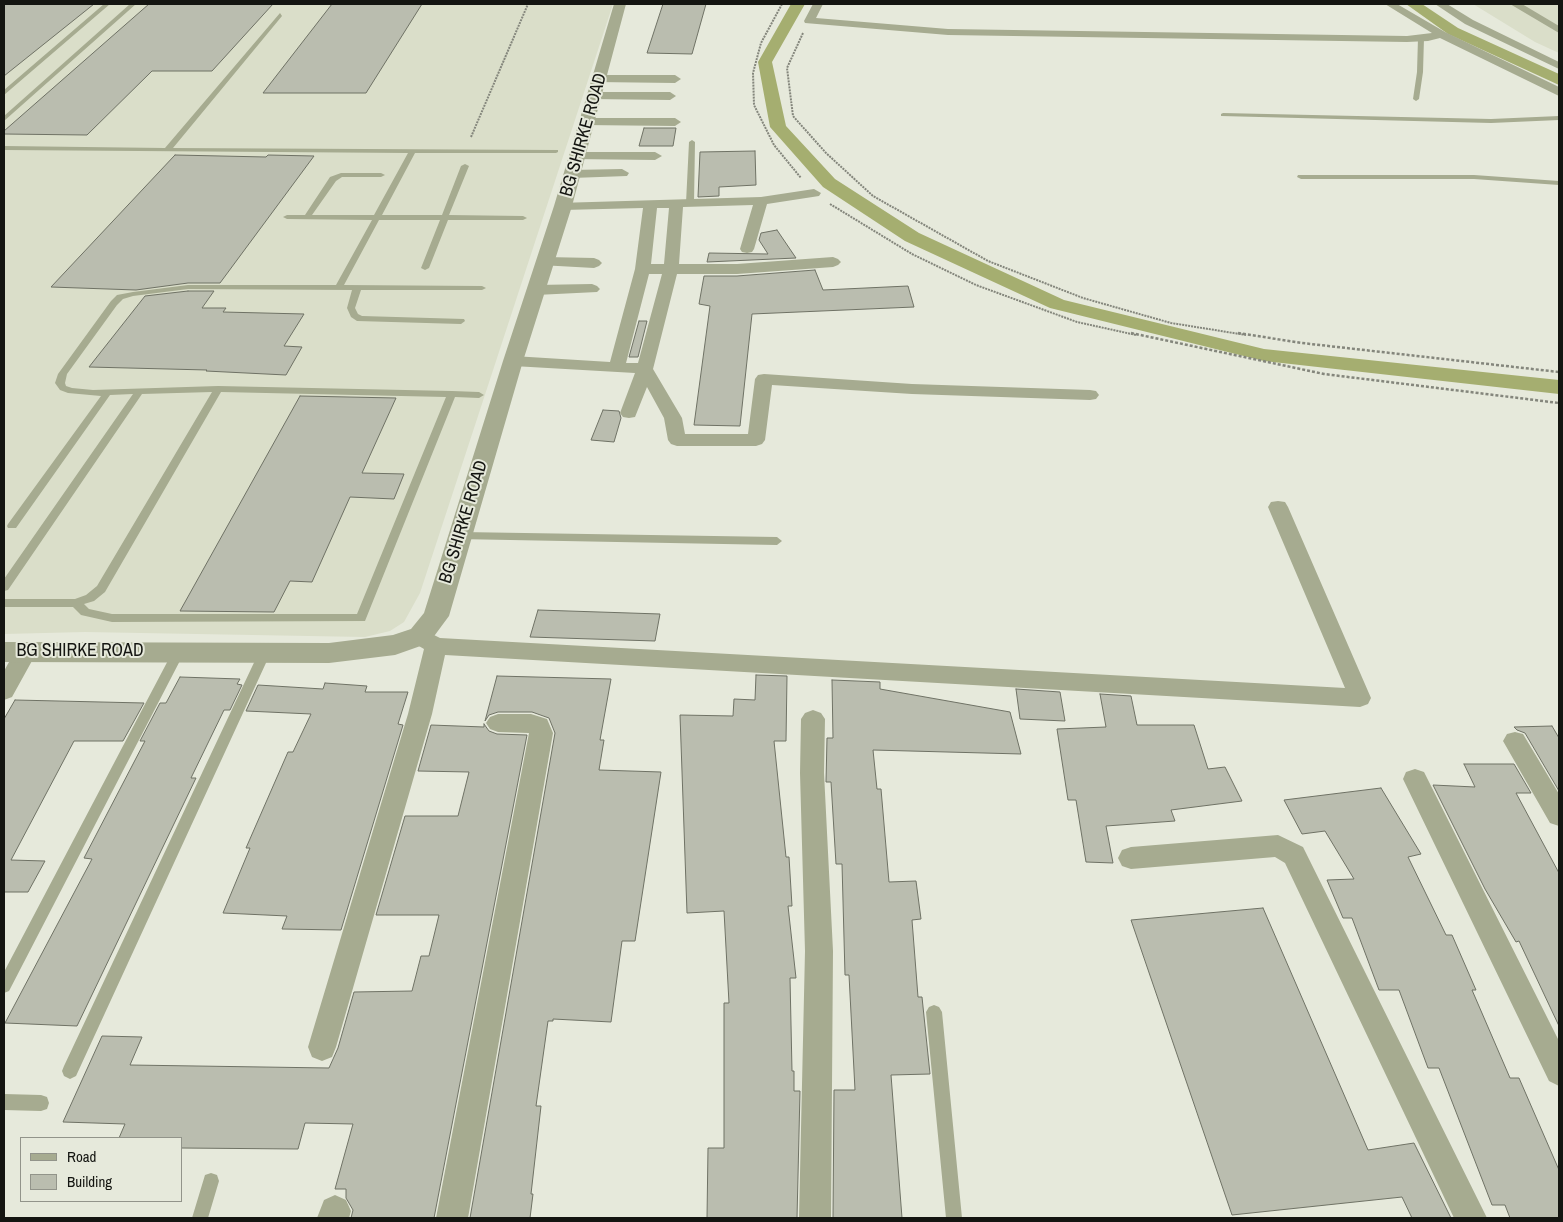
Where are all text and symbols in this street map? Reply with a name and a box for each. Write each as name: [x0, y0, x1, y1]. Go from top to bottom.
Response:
street label: BG SHIRKE ROAD: [556, 71, 612, 199]
street label: BG SHIRKE ROAD: [435, 458, 493, 586]
street label: BG SHIRKE ROAD: [16, 640, 144, 662]
legend: [20, 1137, 182, 1202]
text: Road: [67, 1146, 96, 1167]
text: Building: [67, 1171, 112, 1192]

